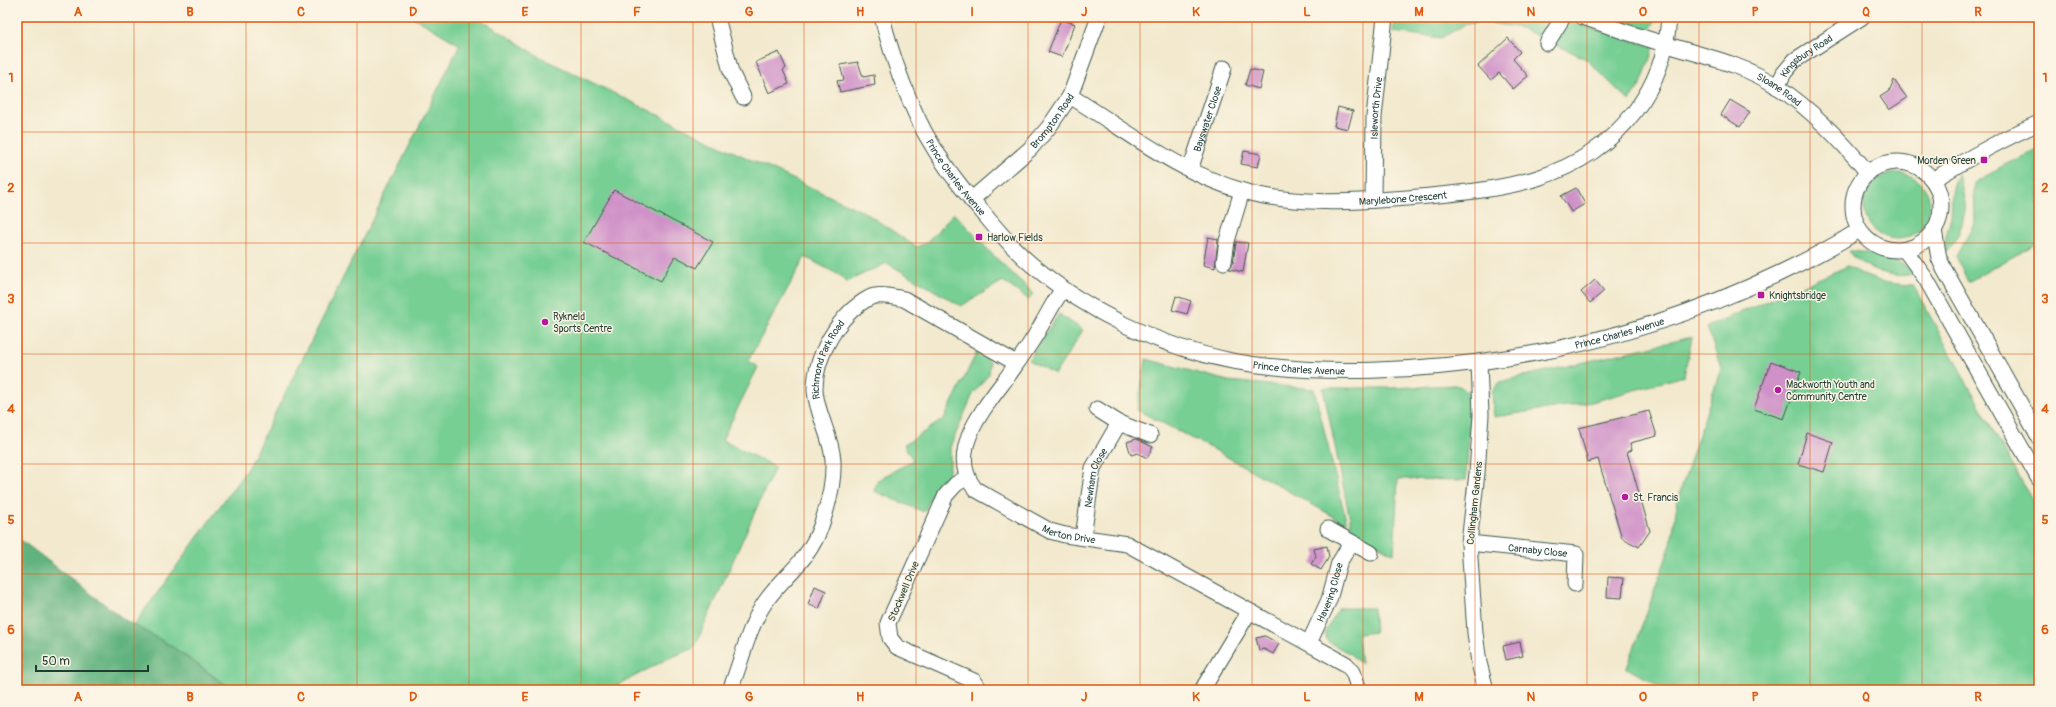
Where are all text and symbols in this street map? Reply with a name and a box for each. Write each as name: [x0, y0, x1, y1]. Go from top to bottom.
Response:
text: A: [74, 4, 83, 20]
text: B: [186, 4, 194, 20]
text: C: [297, 4, 305, 20]
text: D: [409, 4, 417, 20]
text: E: [522, 4, 529, 20]
text: F: [633, 4, 641, 20]
text: G: [745, 4, 754, 20]
text: H: [856, 4, 864, 20]
text: I: [970, 4, 974, 20]
text: J: [1081, 4, 1087, 20]
text: K: [1192, 4, 1200, 20]
text: L: [1303, 4, 1311, 20]
text: M: [1414, 4, 1424, 20]
text: N: [1527, 4, 1536, 20]
text: O: [1639, 4, 1648, 20]
text: P: [1751, 4, 1759, 20]
text: Q: [1862, 4, 1870, 20]
text: R: [1974, 4, 1982, 20]
street label: Kingsbury Road: [1778, 32, 1835, 79]
text: 1: [8, 70, 14, 86]
text: 1: [2042, 70, 2048, 86]
street label: Sloane Road: [1754, 71, 1804, 109]
street label: Isleworth Drive: [1369, 76, 1385, 139]
street label: Bayswater Close: [1192, 85, 1225, 153]
street label: Brompton Road: [1028, 91, 1077, 151]
street label: Prince Charles Avenue: [923, 137, 988, 218]
place label: Morden Green: [1917, 155, 1976, 167]
marker: Morden Green: [1979, 155, 1989, 165]
text: 2: [7, 180, 15, 196]
text: 2: [2041, 180, 2049, 196]
street label: Marylebone Crescent: [1359, 189, 1449, 208]
marker: Harlow Fields: [974, 232, 984, 242]
place label: Harlow Fields: [987, 232, 1043, 244]
marker: Knightsbridge: [1756, 290, 1766, 300]
place label: Knightsbridge: [1769, 290, 1826, 302]
text: 3: [7, 291, 15, 307]
text: 3: [2041, 291, 2049, 307]
place label: Rykneld Sports Centre: [553, 311, 612, 335]
street label: Prince Charles Avenue: [1574, 315, 1666, 352]
marker: Rykneld Sports Centre: [540, 317, 550, 327]
street label: Richmond Park Road: [810, 318, 848, 400]
street label: Prince Charles Avenue: [1252, 359, 1345, 378]
place label: Mackworth Youth and Community Centre: [1786, 379, 1875, 403]
marker: Mackworth Youth and Community Centre: [1773, 385, 1783, 395]
text: 4: [7, 401, 15, 417]
text: 4: [2041, 401, 2049, 417]
street label: Newham Close: [1082, 446, 1110, 508]
street label: Collingham Gardens: [1465, 460, 1485, 545]
marker: St. Francis: [1620, 492, 1630, 502]
place label: St. Francis: [1633, 492, 1679, 504]
text: 5: [7, 512, 15, 528]
text: 5: [2041, 512, 2049, 528]
street label: Merton Drive: [1040, 523, 1096, 546]
street label: Carnaby Close: [1507, 542, 1568, 560]
street label: Stockwell Drive: [886, 559, 922, 623]
street label: Havering Close: [1315, 561, 1346, 624]
text: 6: [7, 622, 15, 638]
text: 6: [2041, 622, 2049, 638]
scale bar: [36, 647, 148, 673]
text: 50 m: [42, 654, 70, 669]
text: A: [74, 689, 83, 705]
text: B: [186, 689, 194, 705]
text: C: [297, 689, 305, 705]
text: D: [409, 689, 417, 705]
text: E: [522, 689, 529, 705]
text: F: [633, 689, 641, 705]
text: G: [745, 689, 754, 705]
text: H: [856, 689, 864, 705]
text: I: [970, 689, 974, 705]
text: J: [1081, 689, 1087, 705]
text: K: [1192, 689, 1200, 705]
text: L: [1303, 689, 1311, 705]
text: M: [1414, 689, 1424, 705]
text: N: [1527, 689, 1536, 705]
text: O: [1639, 689, 1648, 705]
text: P: [1751, 689, 1759, 705]
text: Q: [1862, 689, 1870, 705]
text: R: [1974, 689, 1982, 705]

